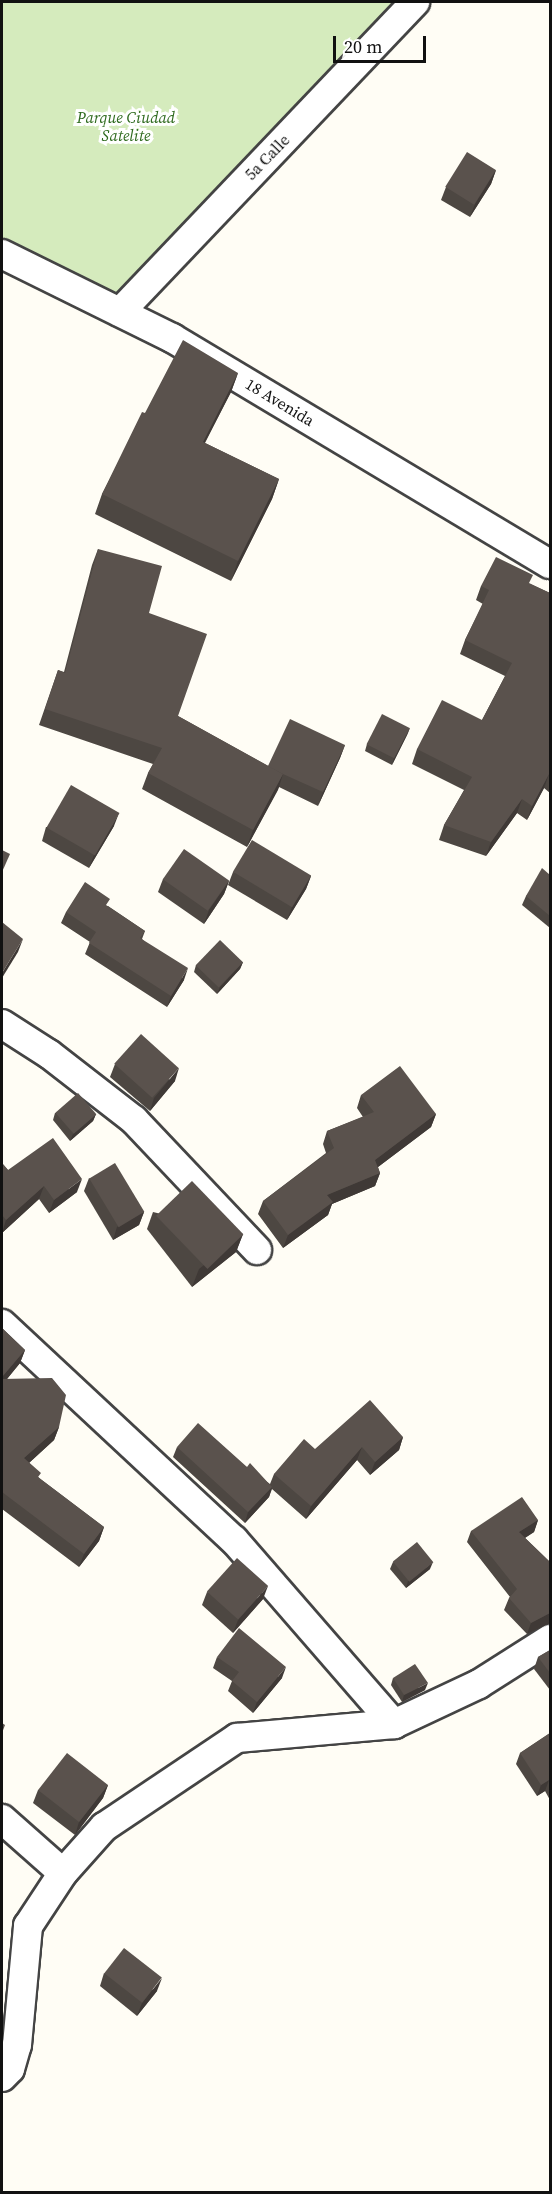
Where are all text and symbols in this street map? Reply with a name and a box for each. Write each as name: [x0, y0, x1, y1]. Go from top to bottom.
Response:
scale bar: [336, 24, 429, 62]
text: 20 m: [344, 34, 382, 59]
park label: Parque Ciudad Satelite: [77, 107, 175, 145]
street label: 5a Calle: [241, 130, 293, 184]
street label: 18 Avenida: [242, 374, 318, 430]

